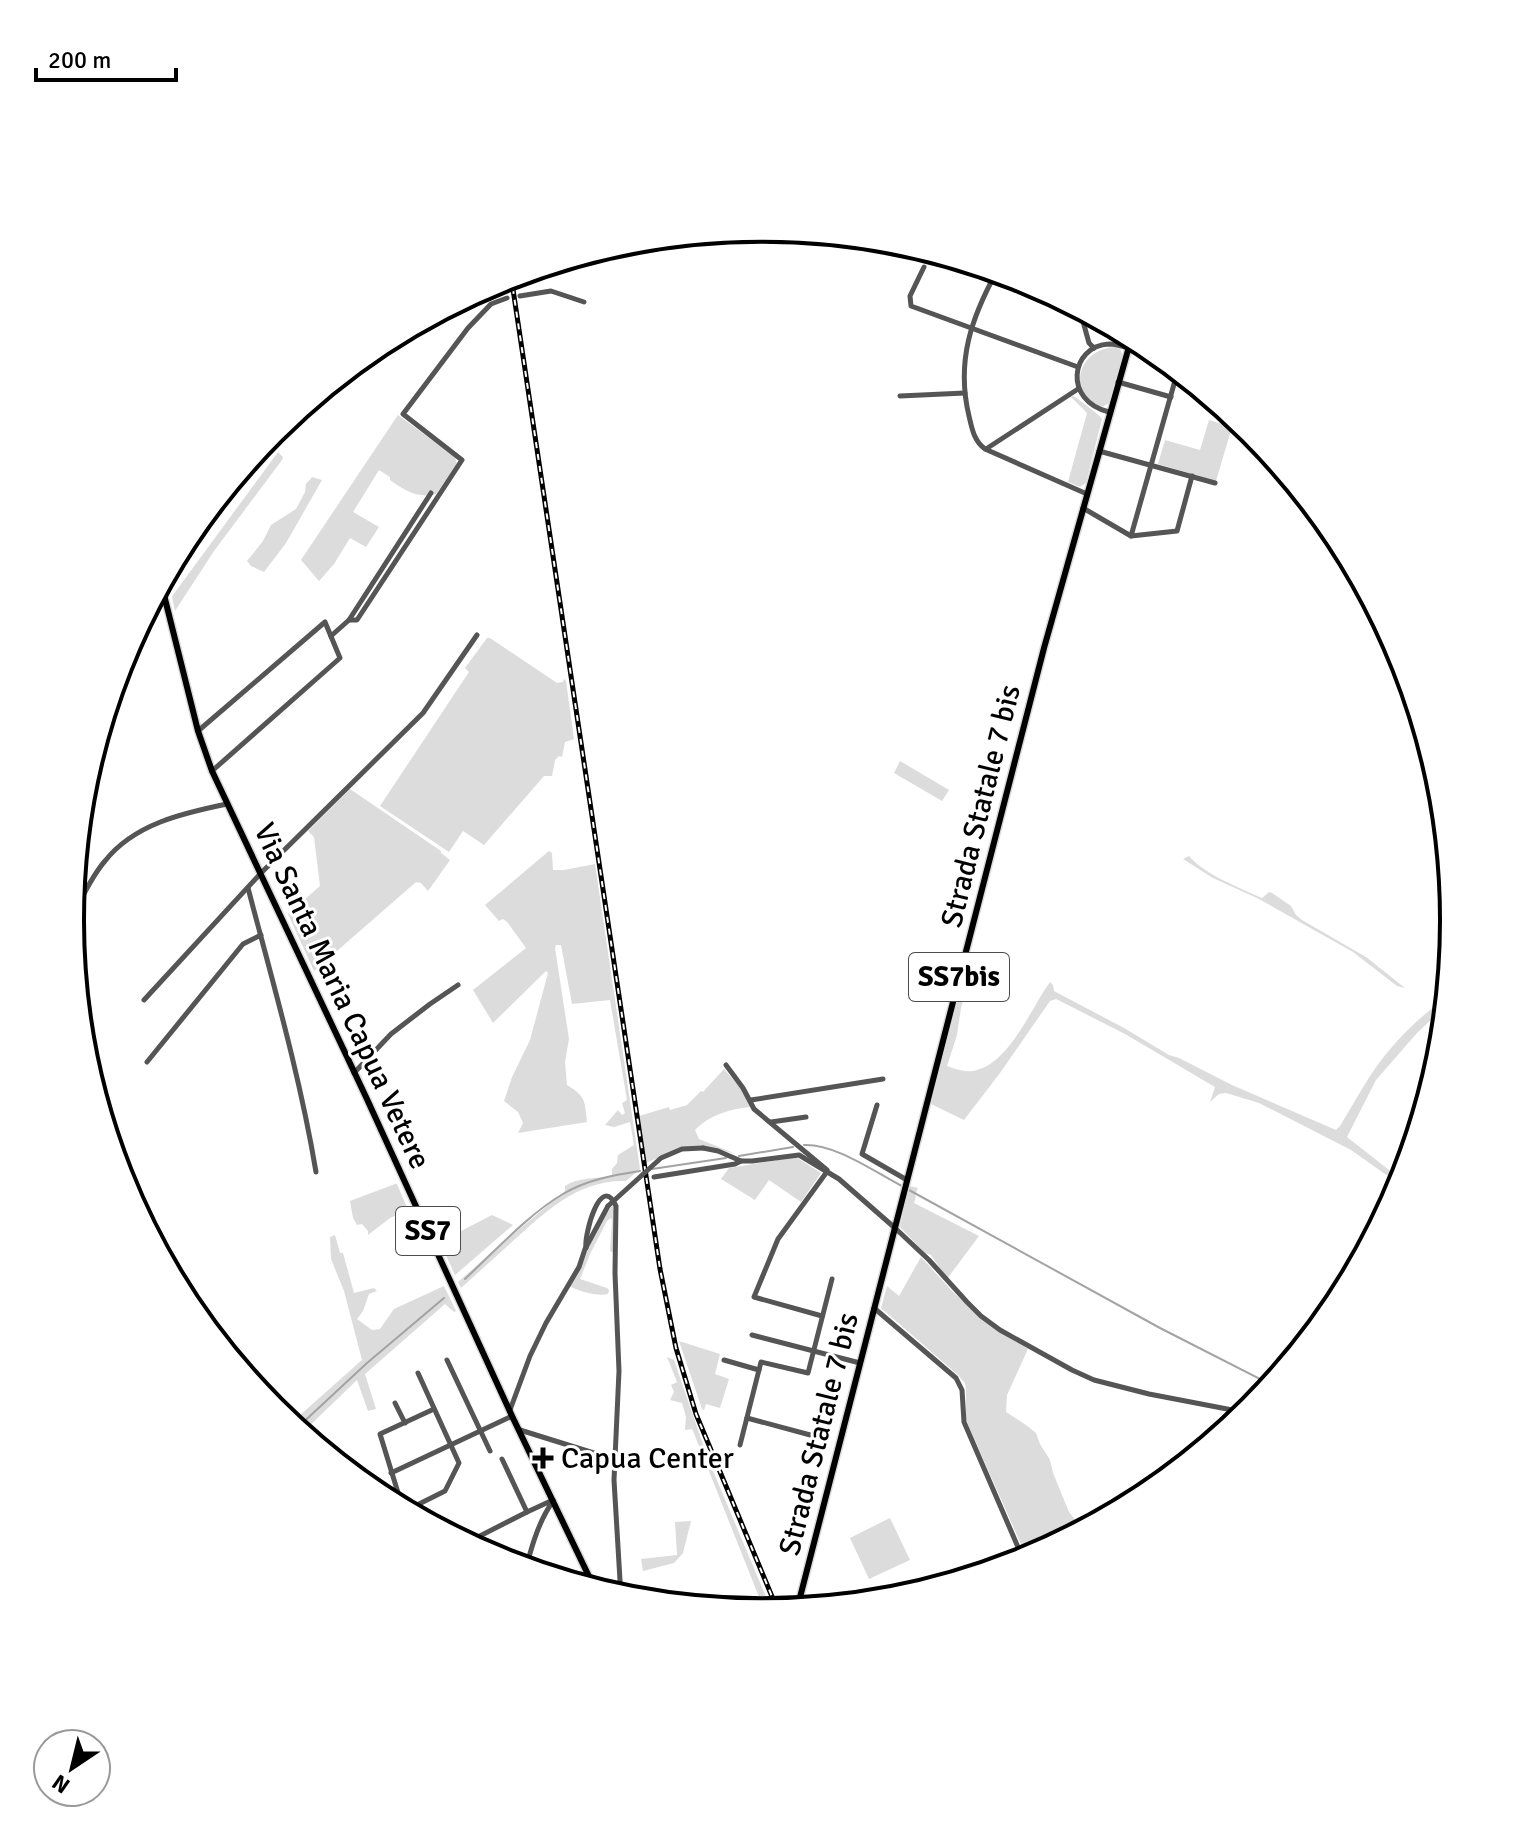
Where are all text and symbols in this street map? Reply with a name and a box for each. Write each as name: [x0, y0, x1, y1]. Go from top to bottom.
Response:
scale bar: [36, 32, 176, 82]
text: 200 m: [48, 45, 111, 75]
street label: Strada Statale 7 bis: [933, 681, 1029, 931]
street label: Via Santa Maria Capua Vetere: [245, 817, 439, 1175]
road number: SS7bis: [909, 953, 1009, 1001]
road number: SS7: [396, 1207, 460, 1255]
street label: Strada Statale 7 bis: [771, 1309, 867, 1559]
place label: Capua Center: [561, 1440, 734, 1477]
marker: Capua Center: [532, 1447, 554, 1469]
north arrow: [32, 1728, 112, 1808]
text: N: [47, 1769, 75, 1799]

